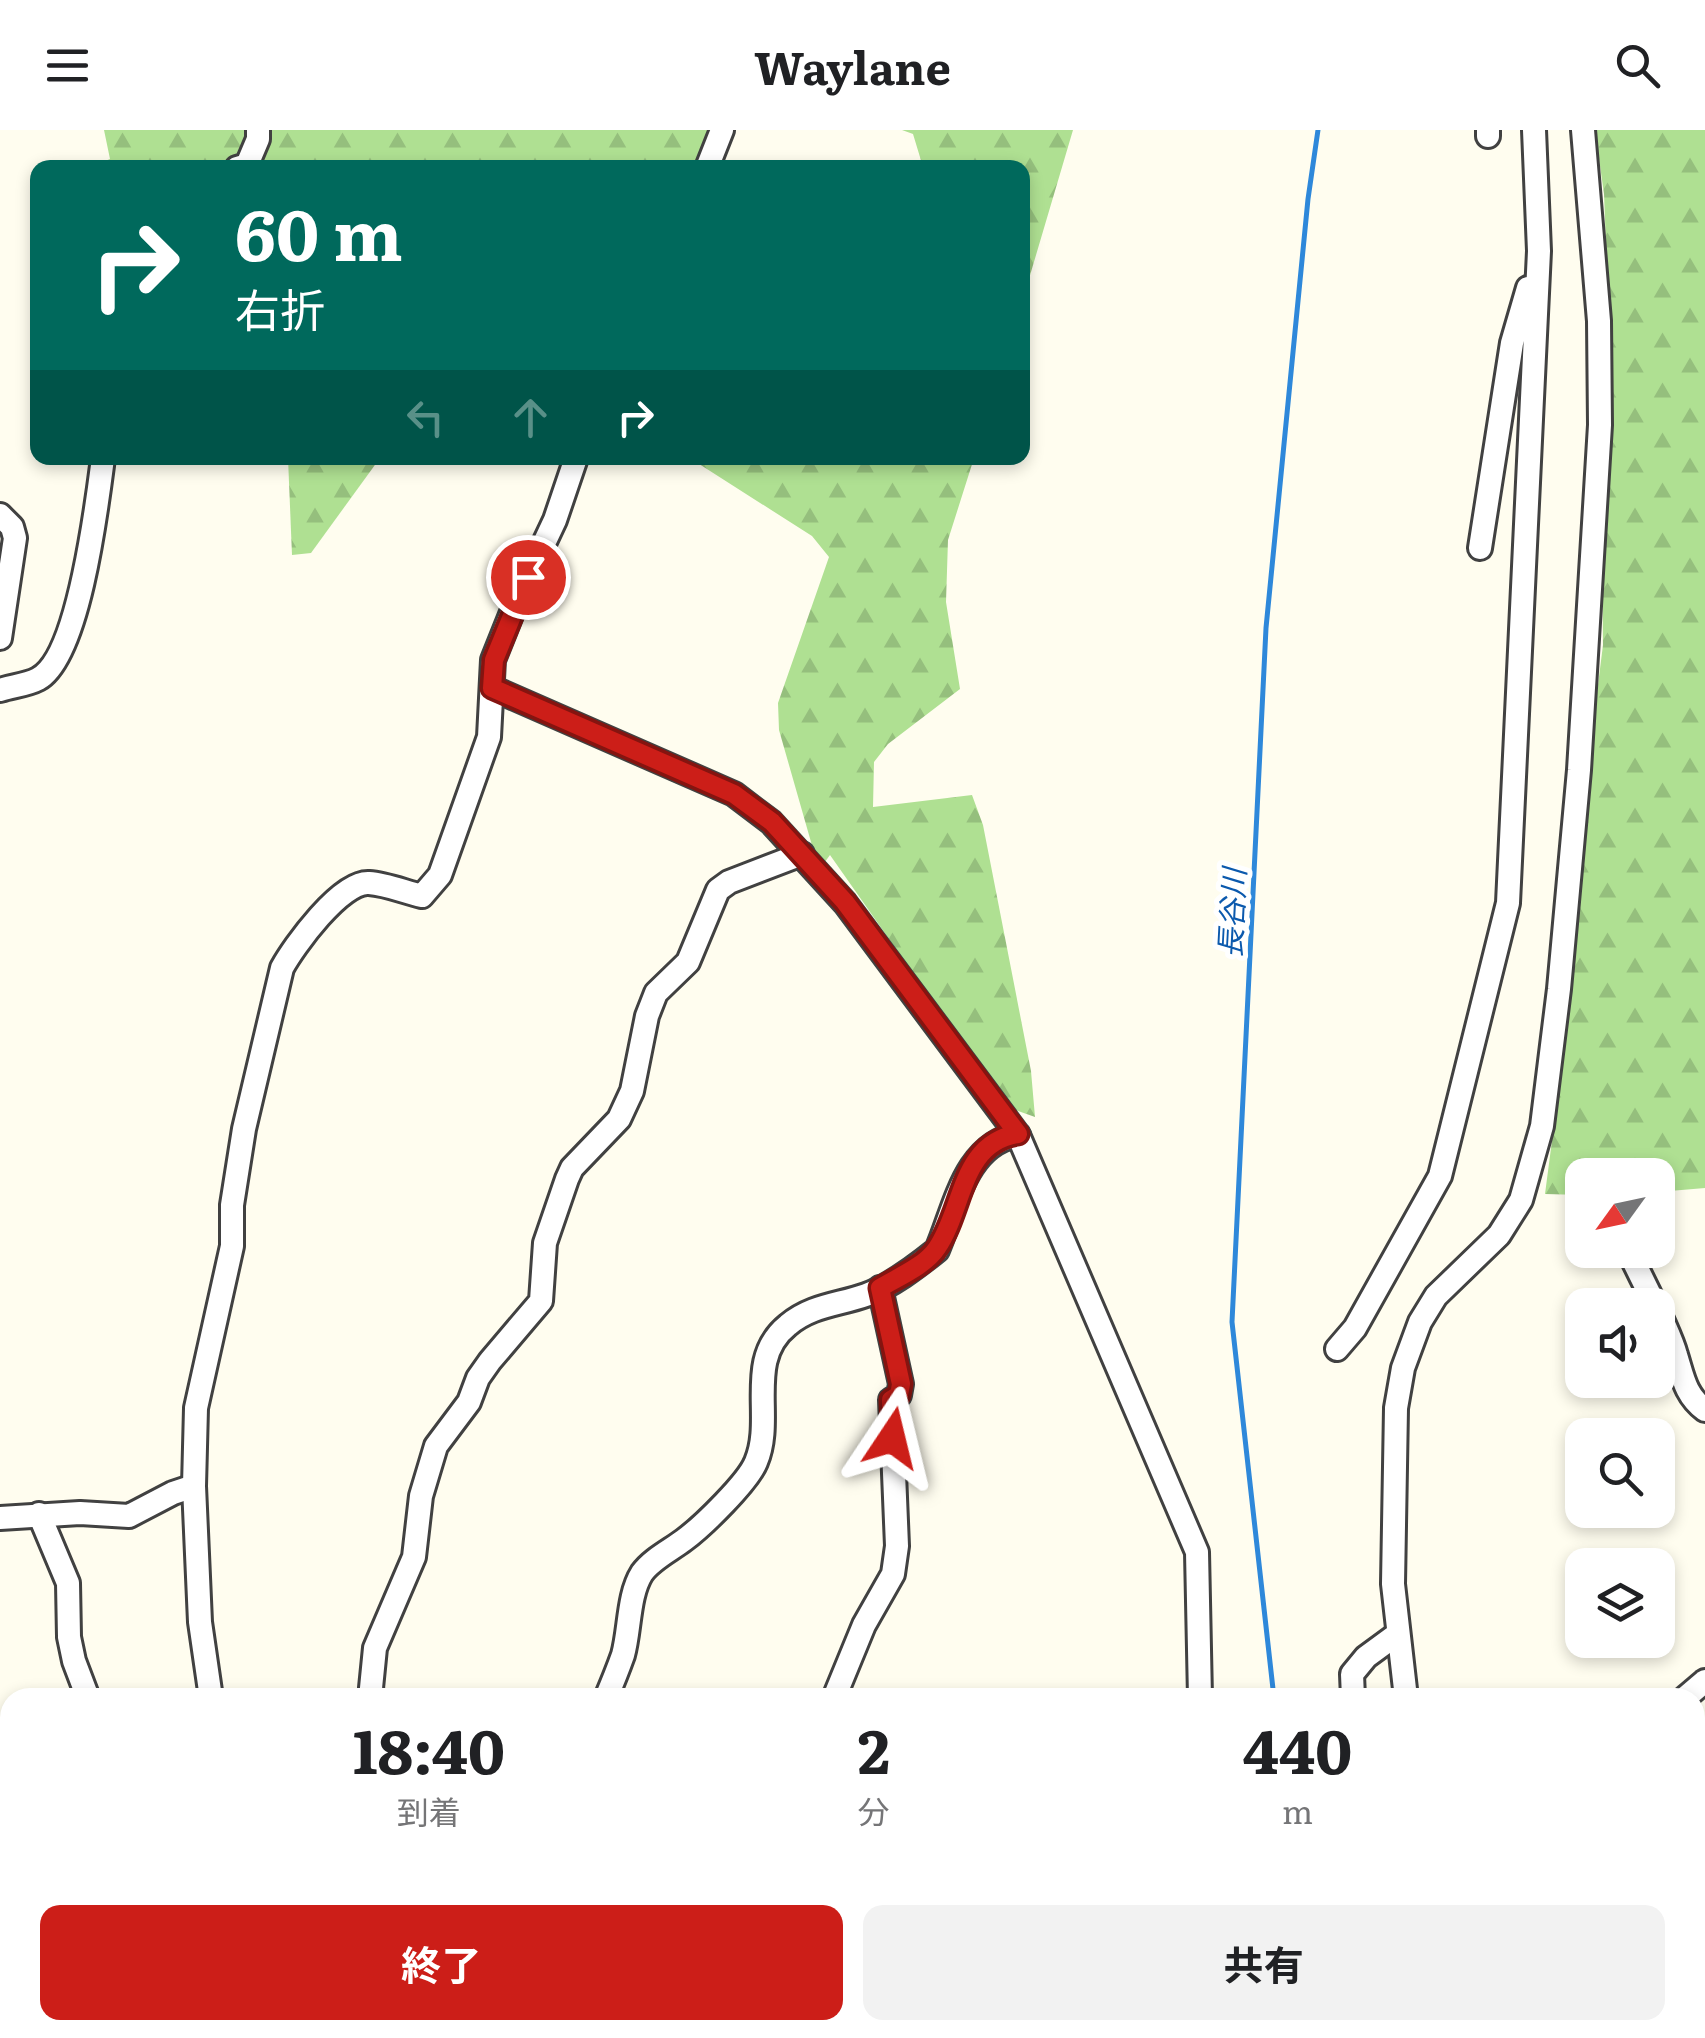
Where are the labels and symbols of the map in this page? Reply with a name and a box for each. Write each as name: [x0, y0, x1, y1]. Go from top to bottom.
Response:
pin: [486, 535, 571, 620]
water label: 長谷川: [1206, 864, 1254, 959]
north arrow: [1565, 1158, 1675, 1268]
position arrow: [840, 1386, 944, 1490]

